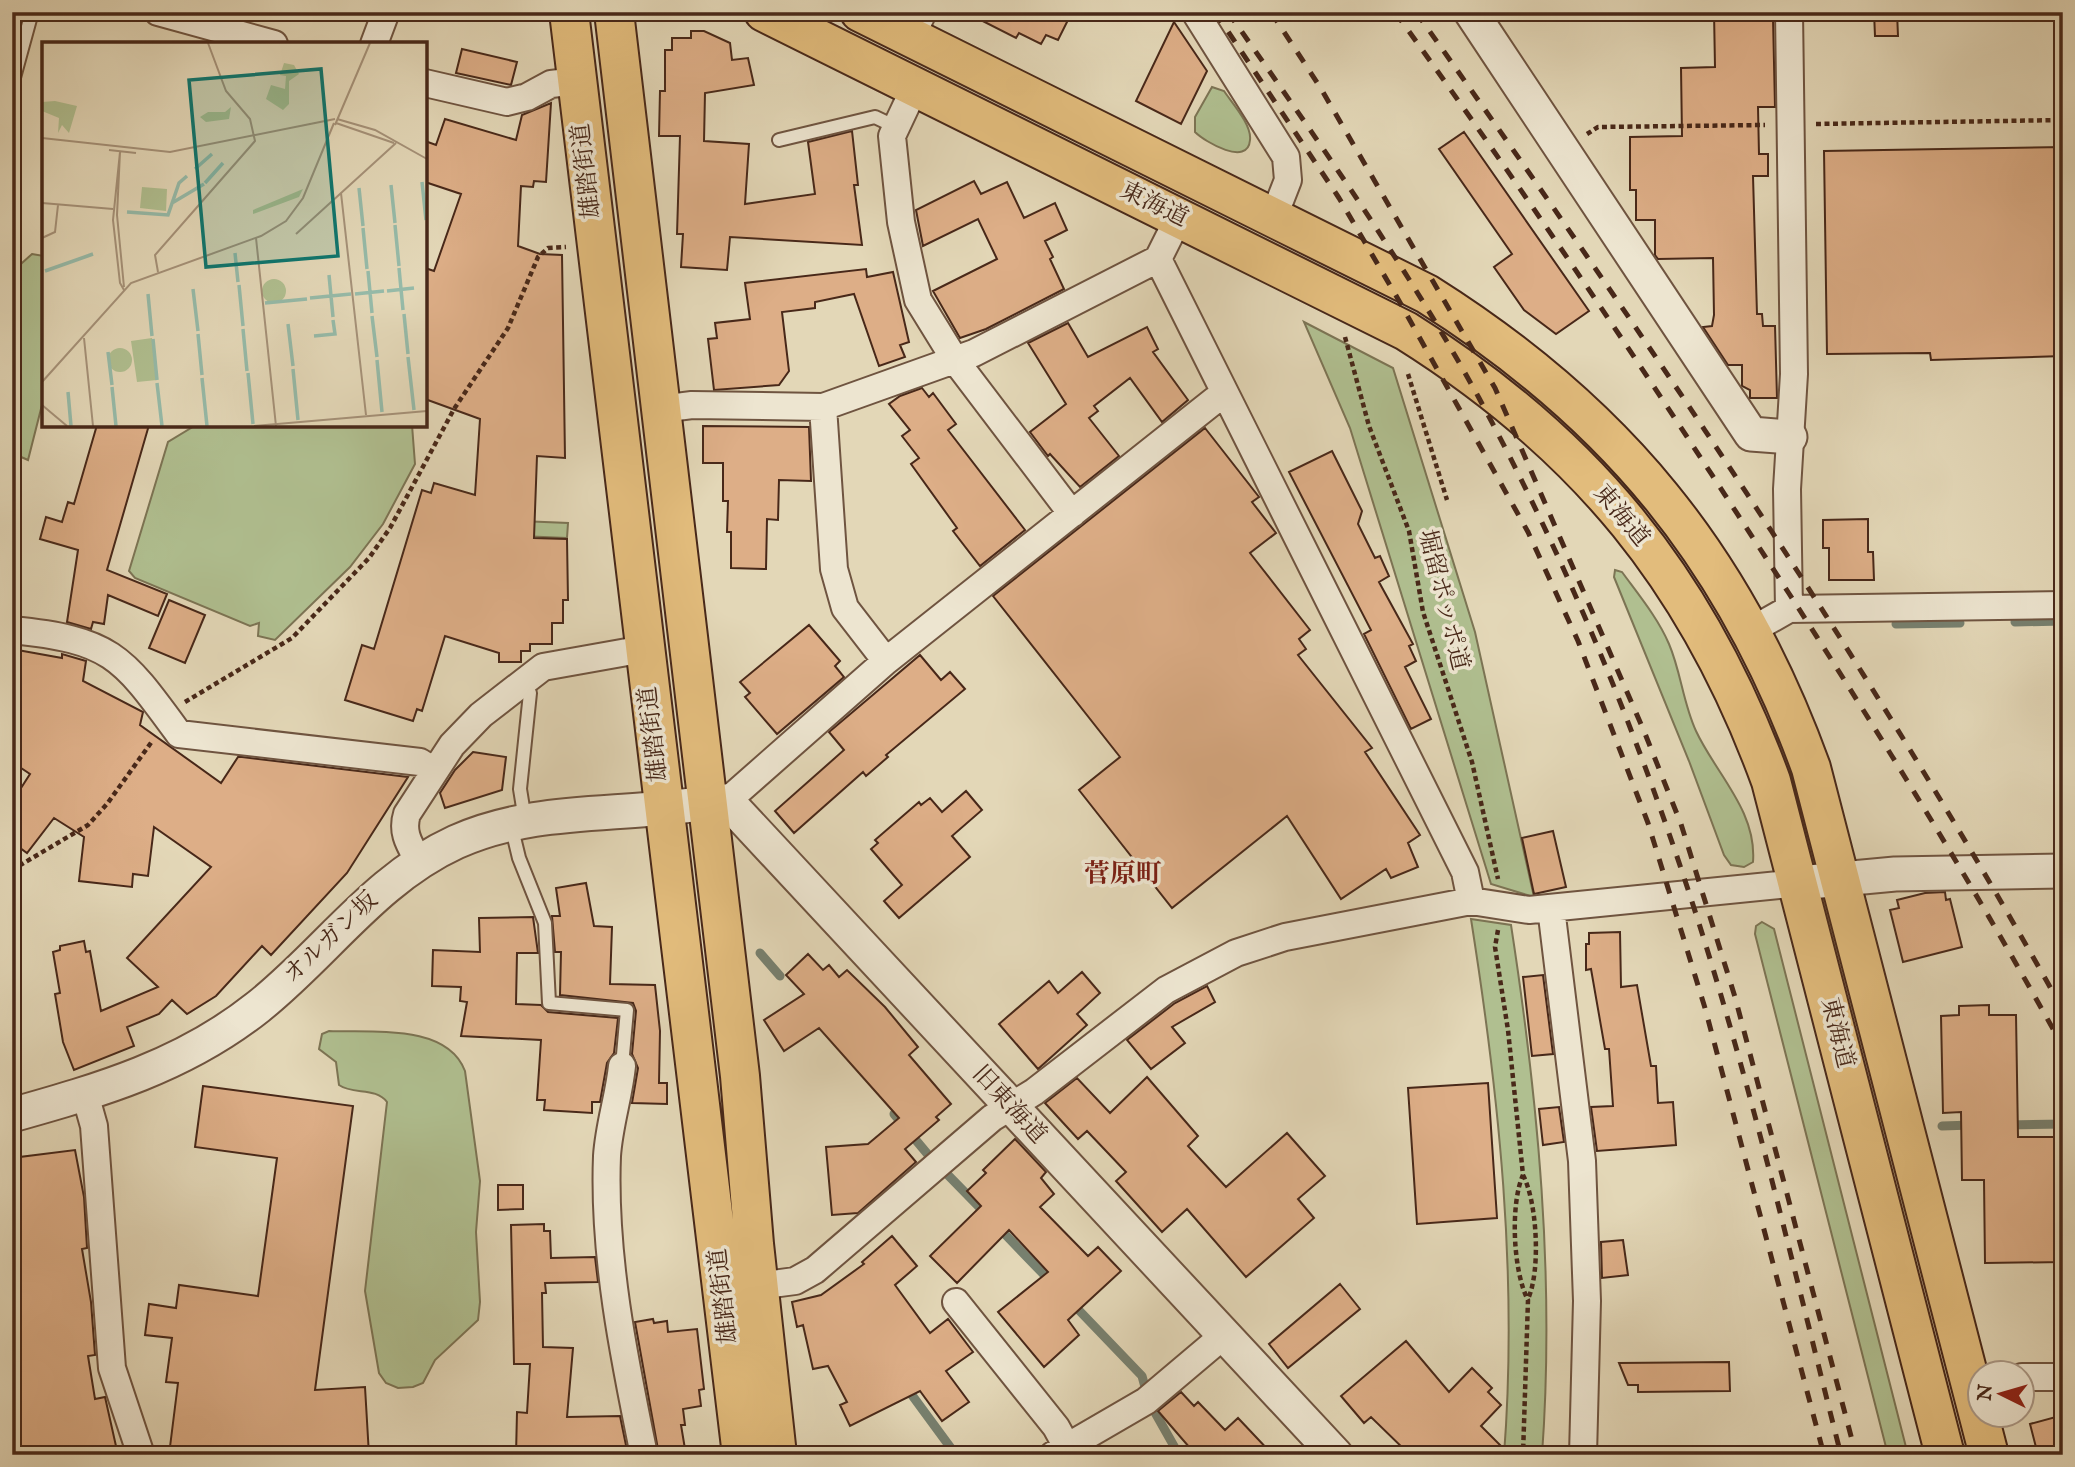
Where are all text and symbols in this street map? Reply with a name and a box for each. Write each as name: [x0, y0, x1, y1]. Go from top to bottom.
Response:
inset map: [42, 42, 427, 427]
street label: 雄踏街道: [566, 121, 608, 221]
street label: 東海道: [1115, 175, 1193, 235]
street label: 東海道: [1586, 478, 1656, 554]
street label: 堀留ポッポ道: [1411, 526, 1475, 674]
street label: 雄踏街道: [633, 684, 675, 784]
district label: 菅原町: [1084, 858, 1162, 891]
street label: オルガン坂: [277, 885, 385, 991]
street label: 東海道: [1813, 994, 1861, 1072]
street label: 旧東海道: [965, 1059, 1053, 1151]
street label: 雄踏街道: [703, 1246, 745, 1346]
north arrow: [1966, 1358, 2036, 1428]
text: N: [1973, 1383, 1999, 1403]

